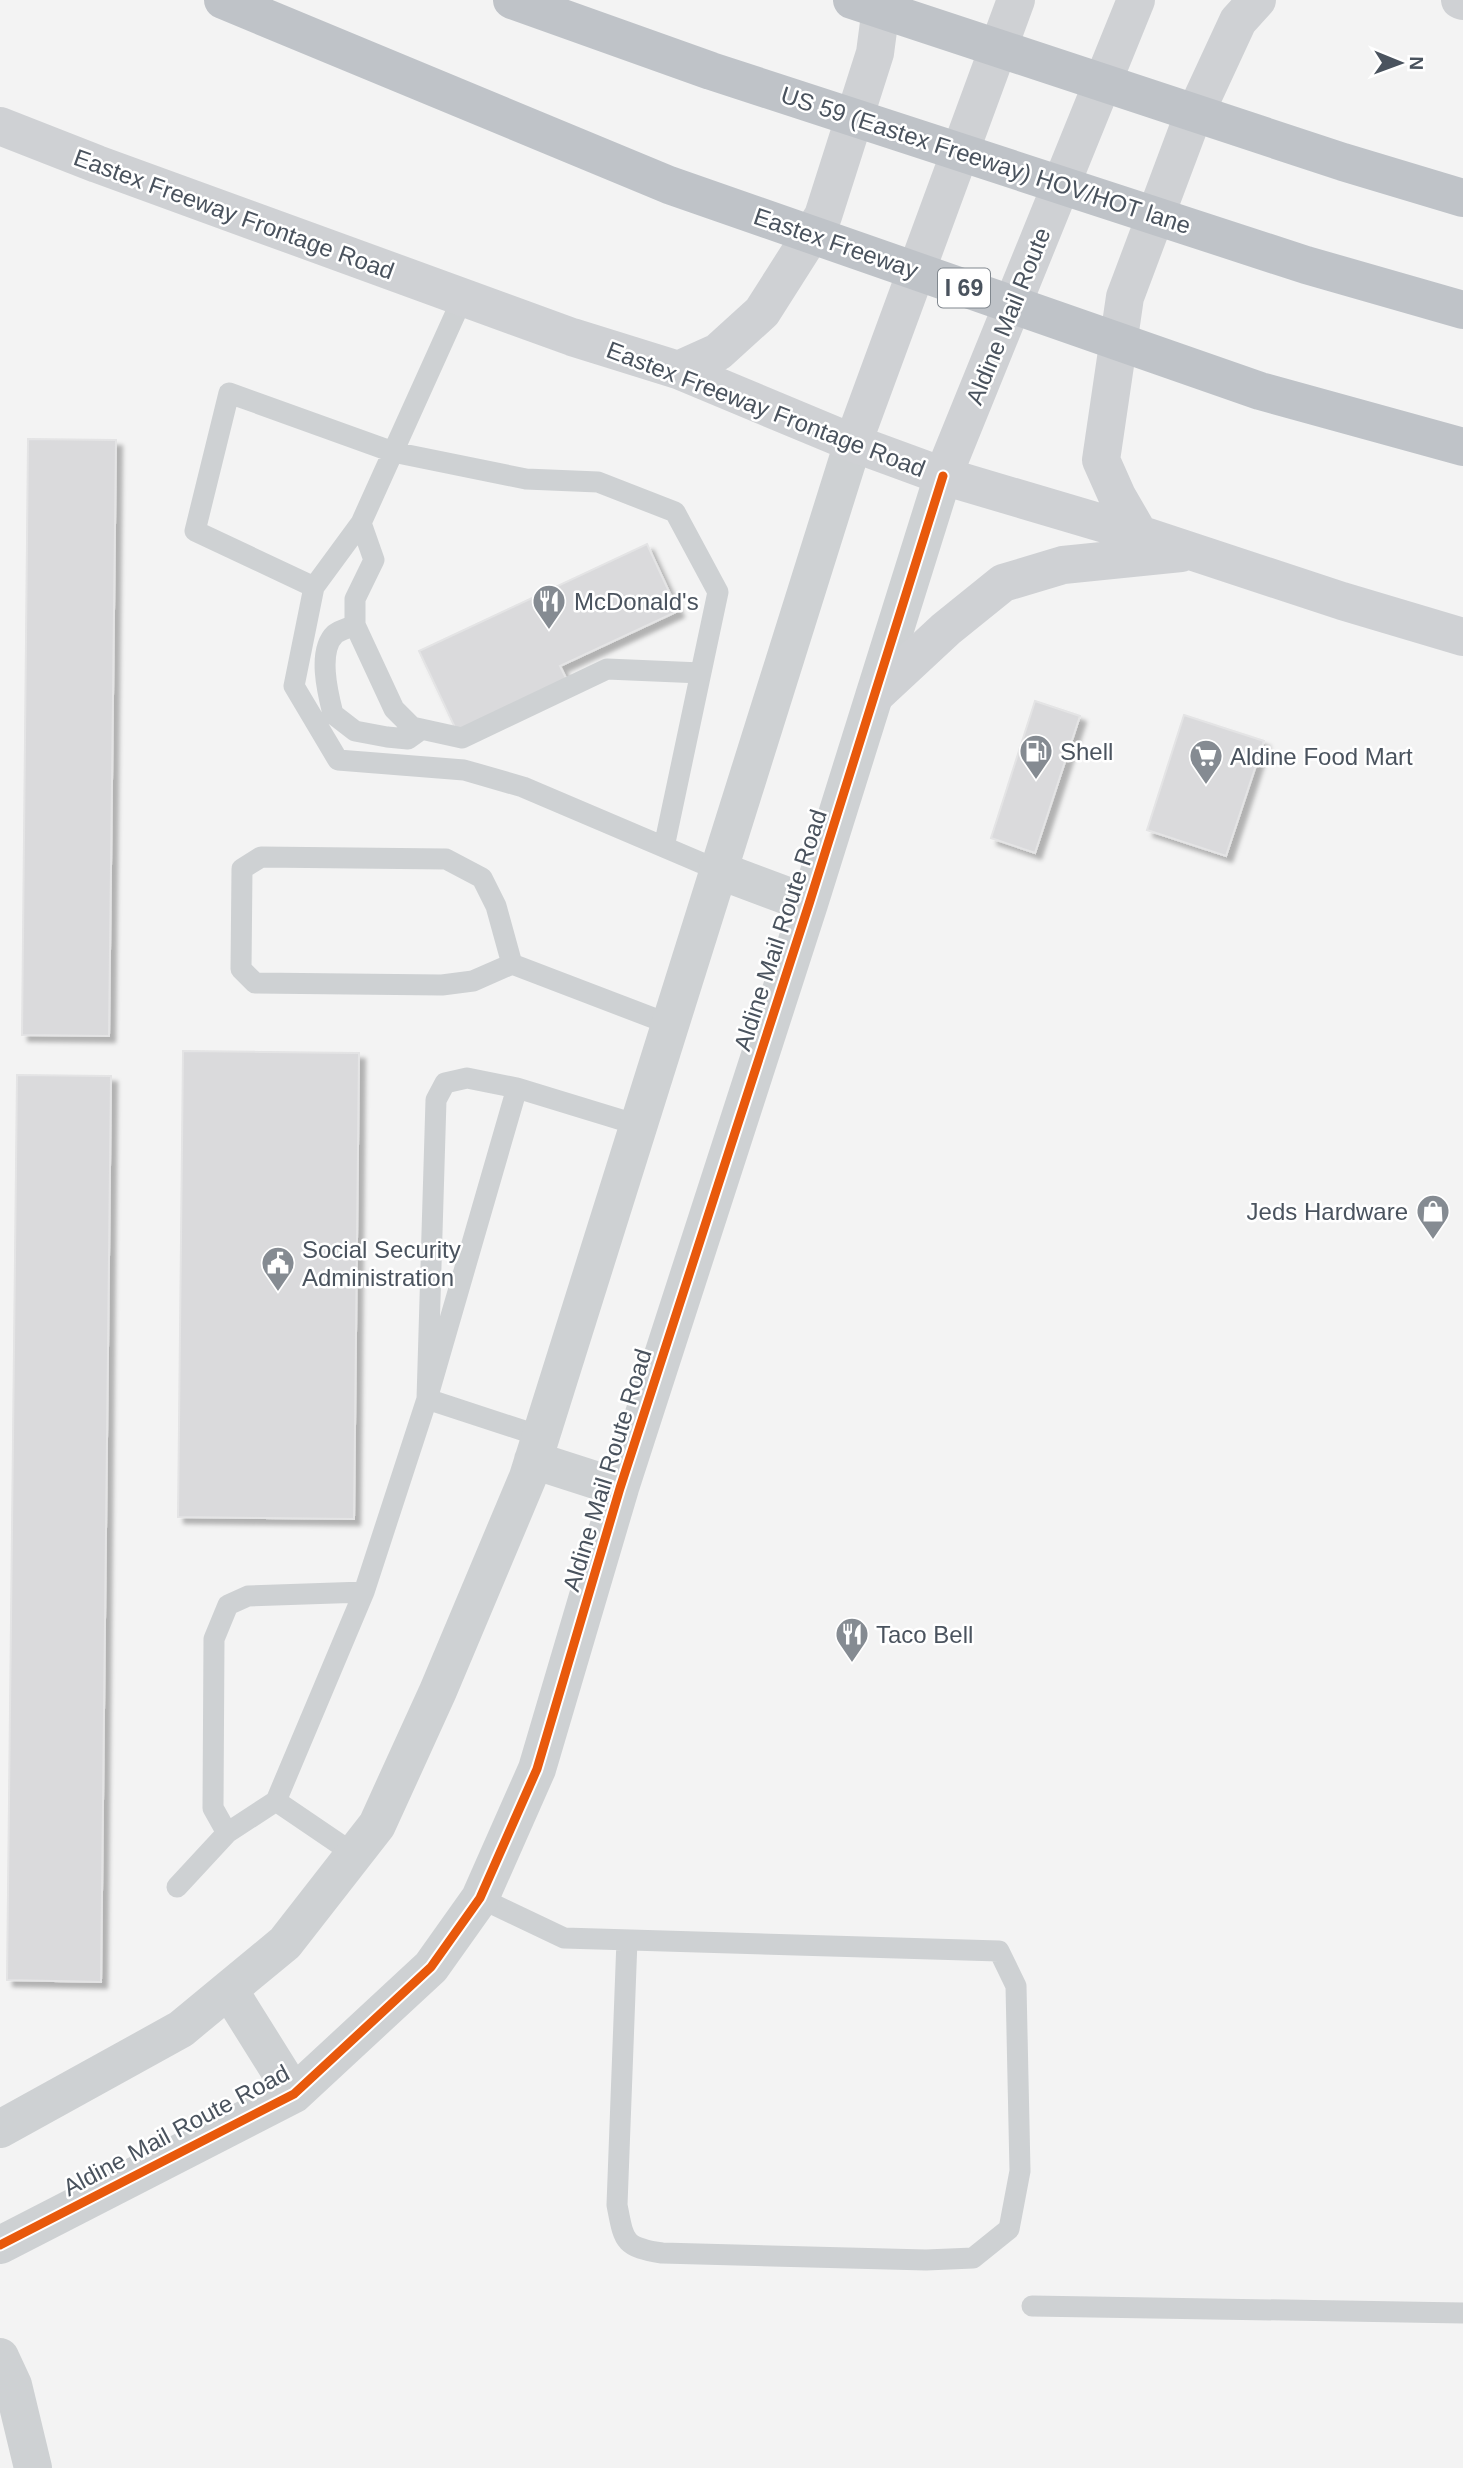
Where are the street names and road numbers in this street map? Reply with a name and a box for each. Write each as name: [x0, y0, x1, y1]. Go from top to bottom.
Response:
street label: US 59 (Eastex Freeway) HOV/HOT lane: [778, 81, 1194, 239]
street label: Eastex Freeway Frontage Road: [70, 143, 398, 285]
street label: Eastex Freeway: [750, 202, 922, 284]
street label: Aldine Mail Route: [960, 224, 1056, 408]
road number: I 69: [938, 268, 990, 308]
street label: Eastex Freeway Frontage Road: [603, 336, 929, 482]
street label: Aldine Mail Route Road: [728, 806, 832, 1054]
street label: Aldine Mail Route Road: [557, 1345, 657, 1595]
street label: Aldine Mail Route Road: [58, 2059, 294, 2201]

